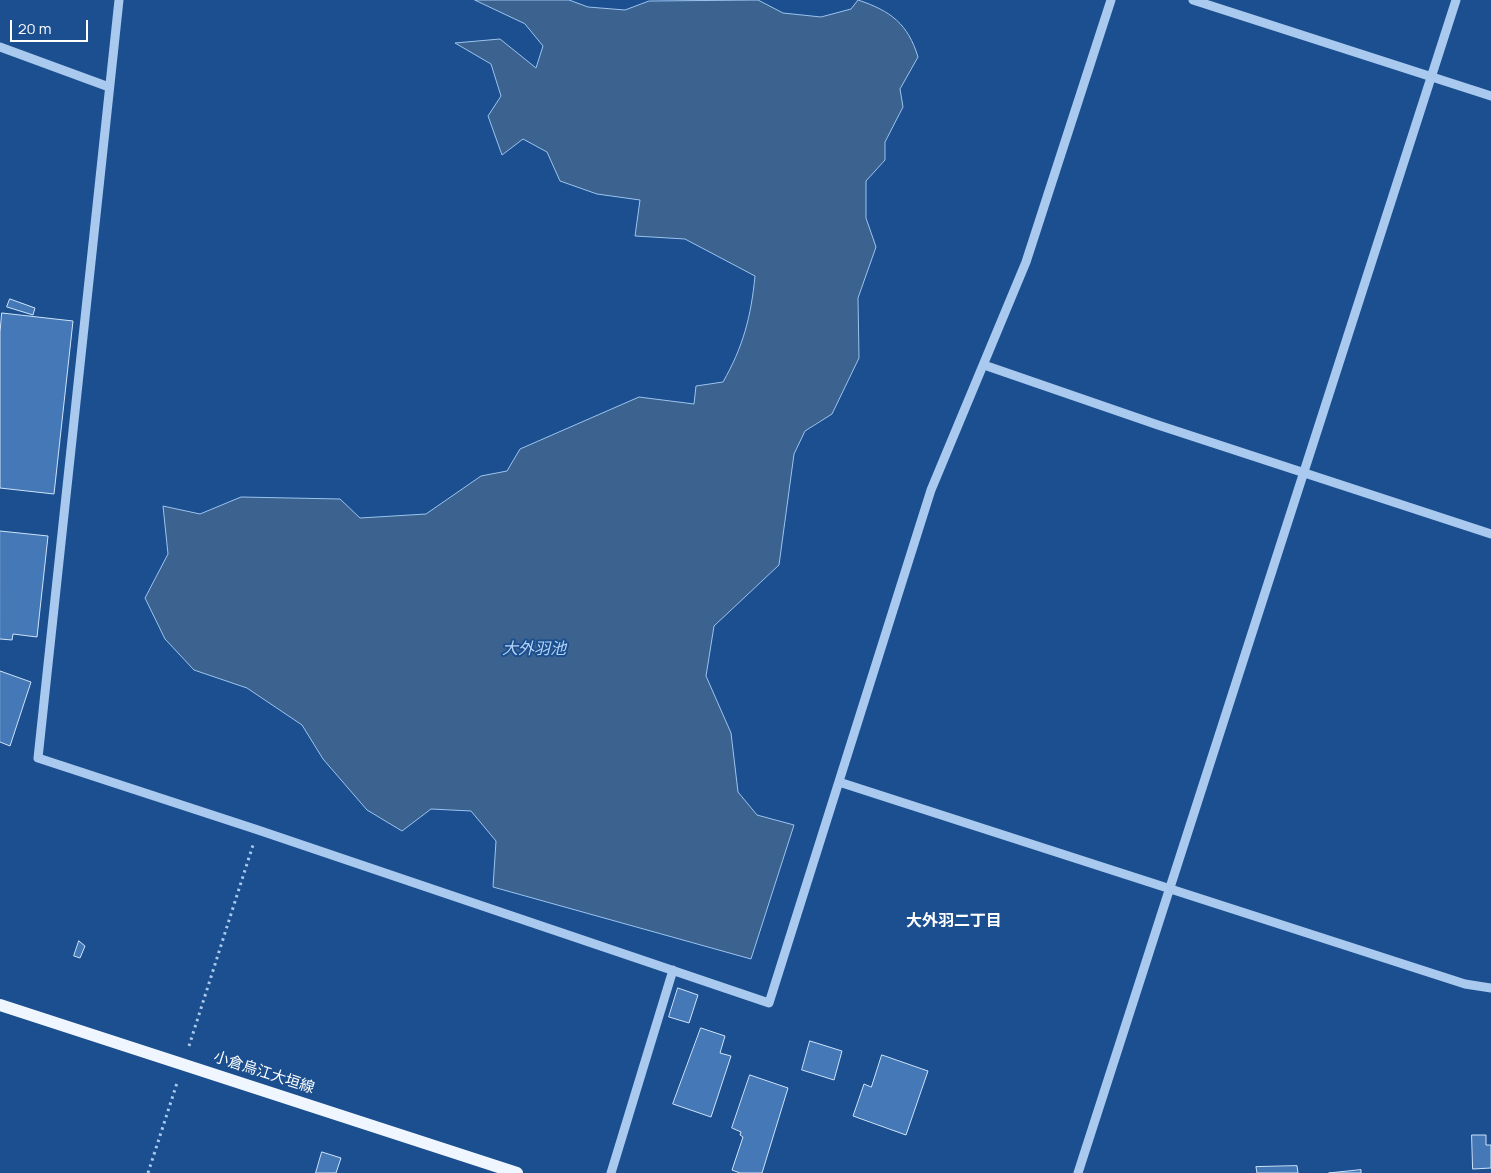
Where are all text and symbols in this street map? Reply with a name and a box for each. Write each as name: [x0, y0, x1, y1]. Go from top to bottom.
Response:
scale bar: [12, 10, 90, 42]
text: 20 m: [18, 18, 51, 39]
water label: 大外羽池: [502, 640, 566, 660]
district label: 大外羽二丁目: [906, 912, 1002, 932]
street label: 小倉烏江大垣線: [211, 1048, 317, 1098]

